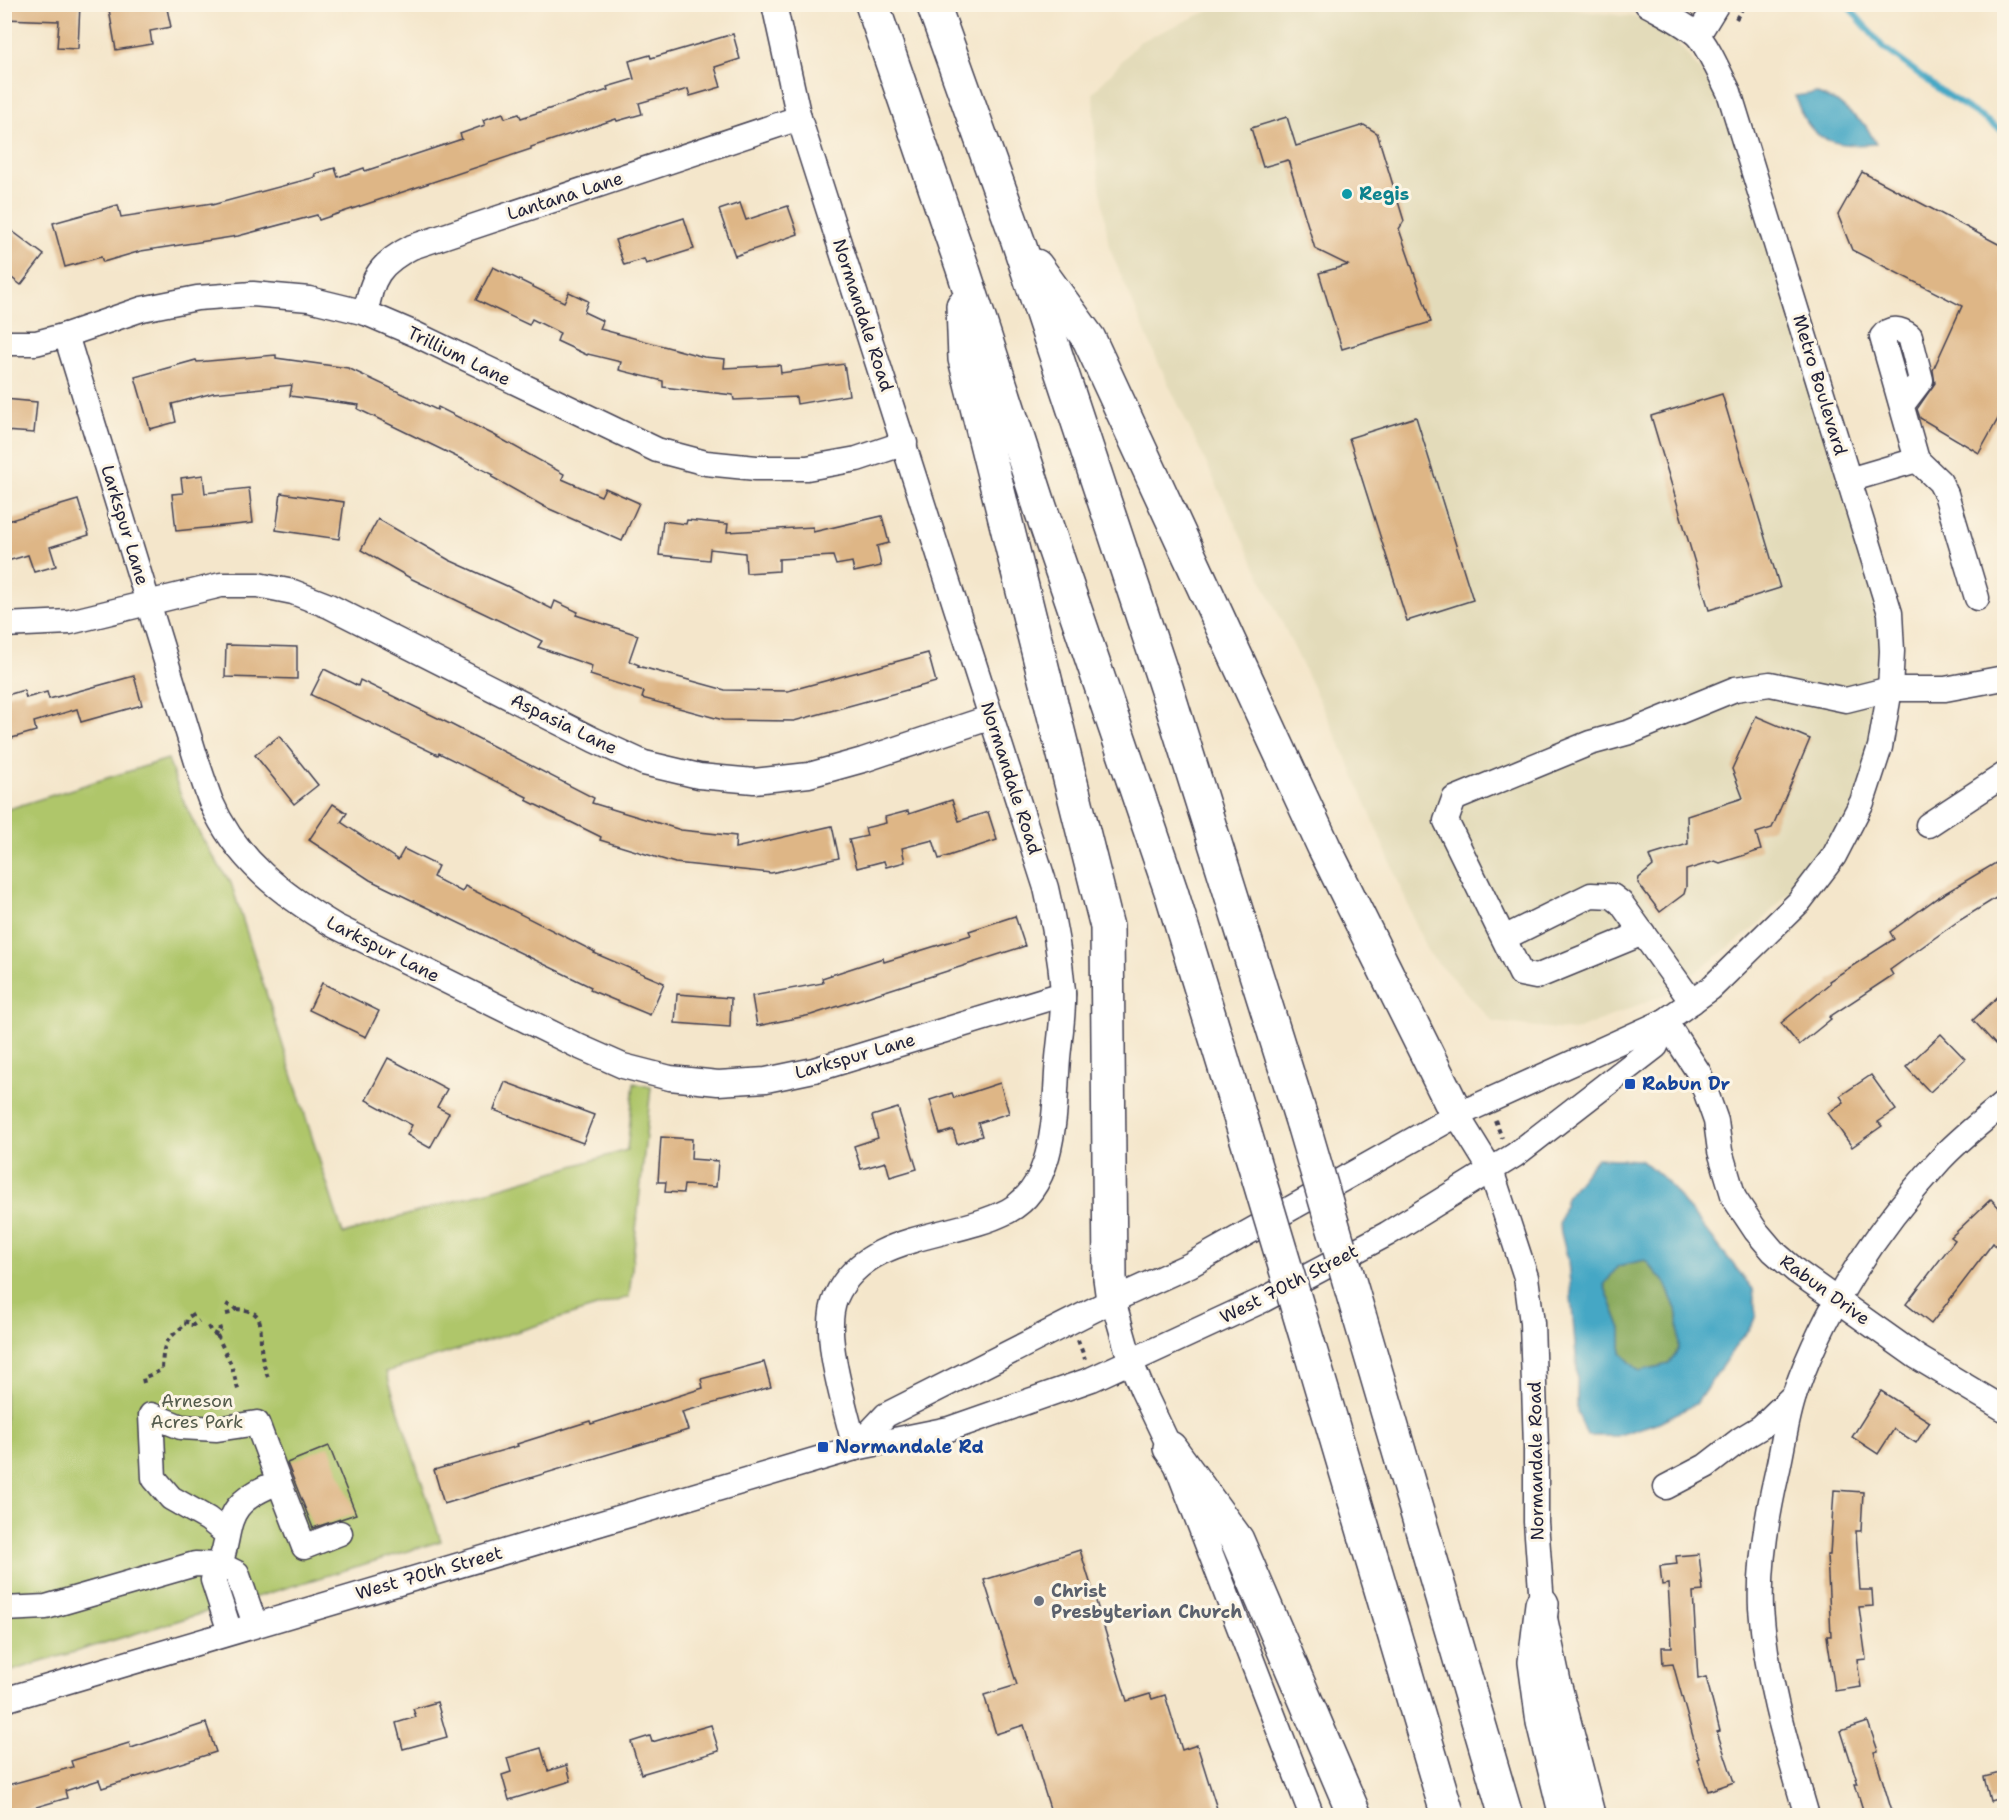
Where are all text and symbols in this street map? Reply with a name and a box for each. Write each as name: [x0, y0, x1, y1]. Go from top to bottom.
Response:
street label: Lantana Lane: [504, 166, 626, 226]
place label: Regis: [1359, 182, 1409, 206]
marker: Regis: [1340, 187, 1354, 201]
street label: Normandale Road: [827, 236, 899, 394]
street label: Metro Boulevard: [1787, 312, 1853, 458]
street label: Trillium Lane: [403, 321, 515, 391]
street label: Larkspur Lane: [95, 462, 155, 588]
street label: Aspasia Lane: [507, 688, 621, 760]
street label: Normandale Road: [975, 699, 1047, 857]
street label: Larkspur Lane: [322, 910, 444, 988]
street label: Larkspur Lane: [792, 1027, 918, 1085]
place label: Rabun Dr: [1642, 1072, 1731, 1096]
marker: Rabun Dr: [1623, 1077, 1637, 1091]
street label: West 70th Street: [1216, 1239, 1362, 1329]
street label: Rabun Drive: [1775, 1249, 1875, 1331]
street label: Normandale Road: [1523, 1381, 1549, 1541]
park label: Arneson Acres Park: [151, 1389, 243, 1434]
place label: Normandale Rd: [835, 1435, 984, 1459]
marker: Normandale Rd: [816, 1440, 830, 1454]
street label: West 70th Street: [353, 1541, 505, 1605]
place label: Christ Presbyterian Church: [1051, 1579, 1242, 1624]
marker: Christ Presbyterian Church: [1032, 1594, 1046, 1608]

